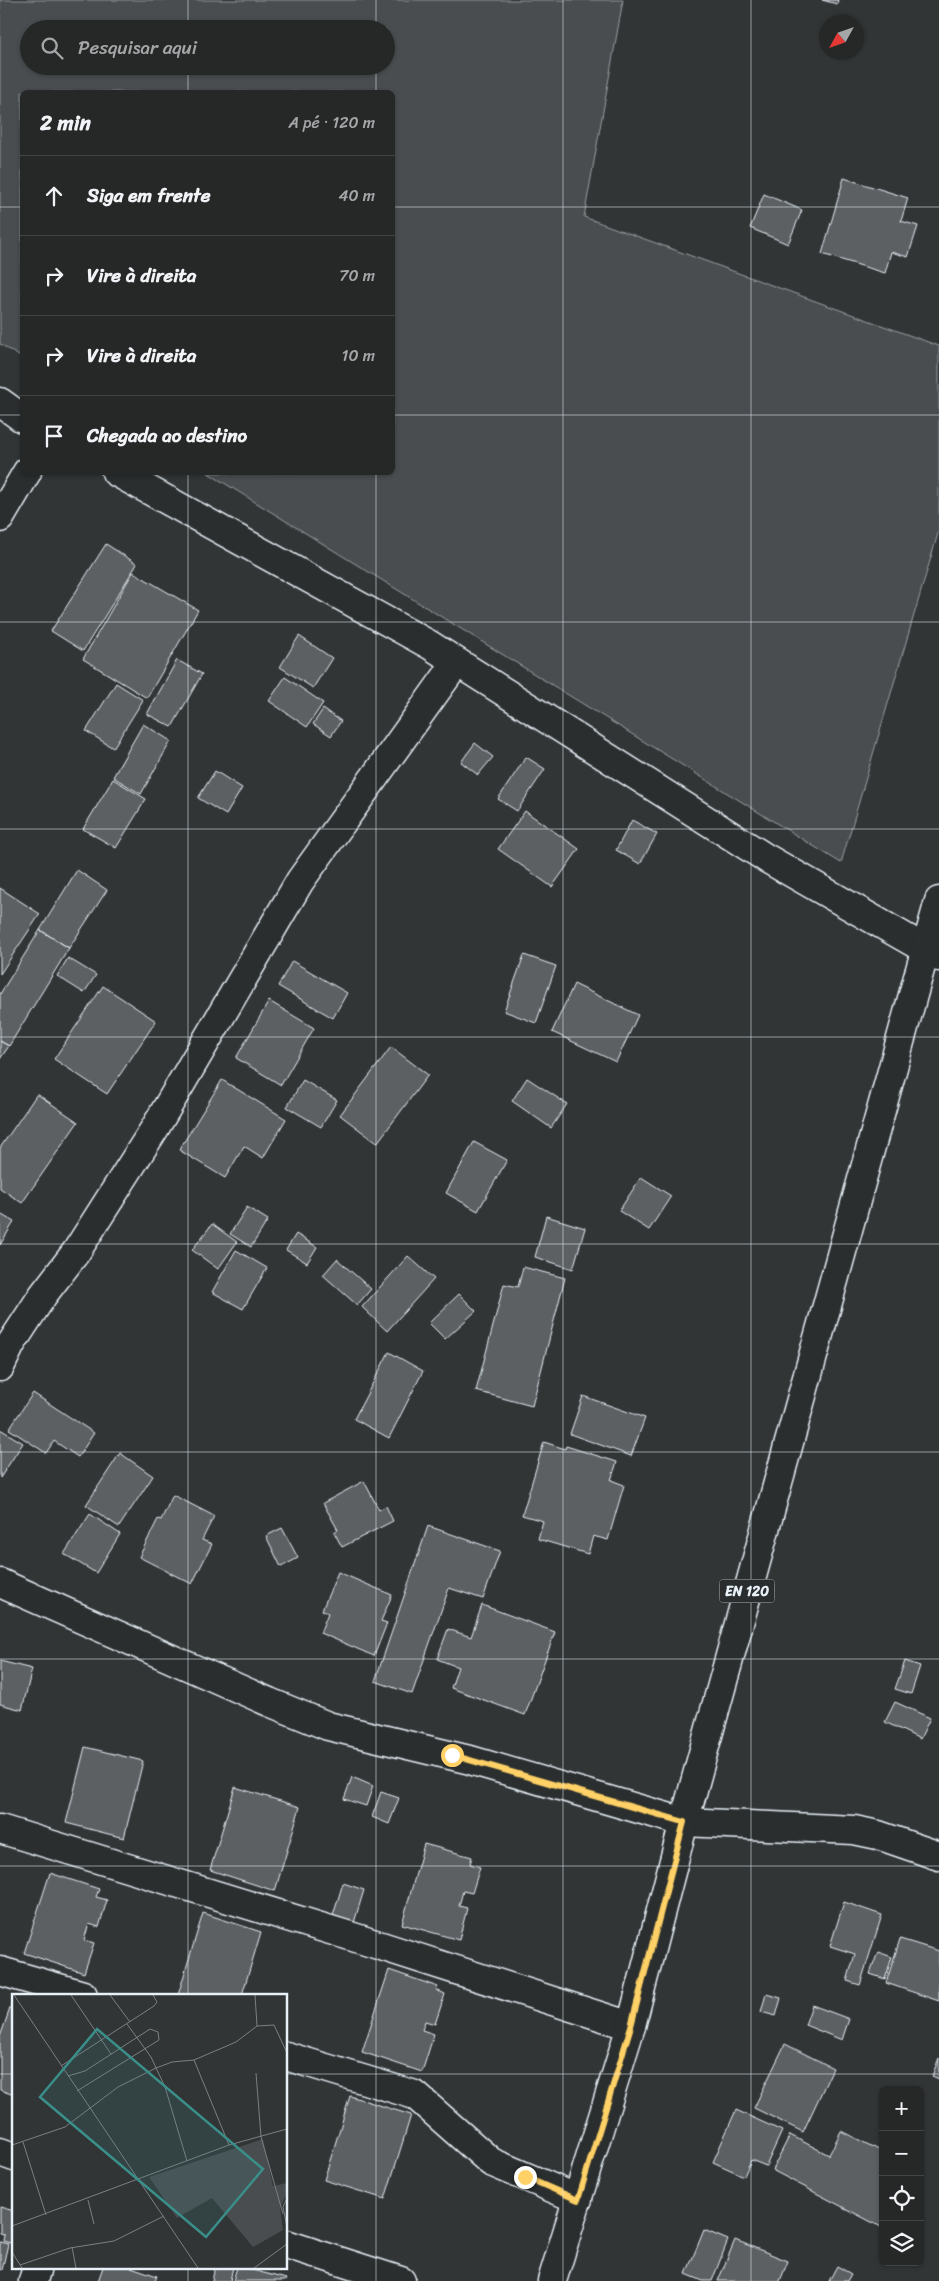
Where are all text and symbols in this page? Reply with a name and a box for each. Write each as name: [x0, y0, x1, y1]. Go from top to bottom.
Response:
north arrow: [819, 15, 864, 60]
search box: [20, 20, 395, 75]
text: Pesquisar aqui: [78, 31, 197, 64]
icon: search: [38, 34, 66, 62]
text: 2 min: [40, 104, 91, 142]
text: A pé · 120 m: [288, 108, 375, 137]
text: Siga em frente: [87, 179, 210, 212]
text: 40 m: [338, 181, 375, 210]
icon: ahead: [40, 182, 68, 210]
text: Vire à direita: [87, 259, 196, 292]
text: 70 m: [339, 261, 375, 290]
icon: right: [40, 262, 68, 290]
text: Vire à direita: [87, 339, 196, 372]
text: 10 m: [342, 341, 375, 370]
icon: right: [40, 342, 68, 370]
text: Chegada ao destino: [87, 419, 247, 452]
icon: arrive: [40, 422, 68, 450]
road number: EN 120: [720, 1580, 774, 1602]
route start: [441, 1744, 464, 1767]
inset map: [12, 1994, 288, 2268]
map controls: [879, 2086, 924, 2266]
button: +: [879, 2086, 924, 2131]
button: −: [879, 2131, 924, 2176]
route end: [514, 2166, 537, 2189]
button: locate: [879, 2176, 924, 2221]
button: layers: [879, 2221, 924, 2266]

